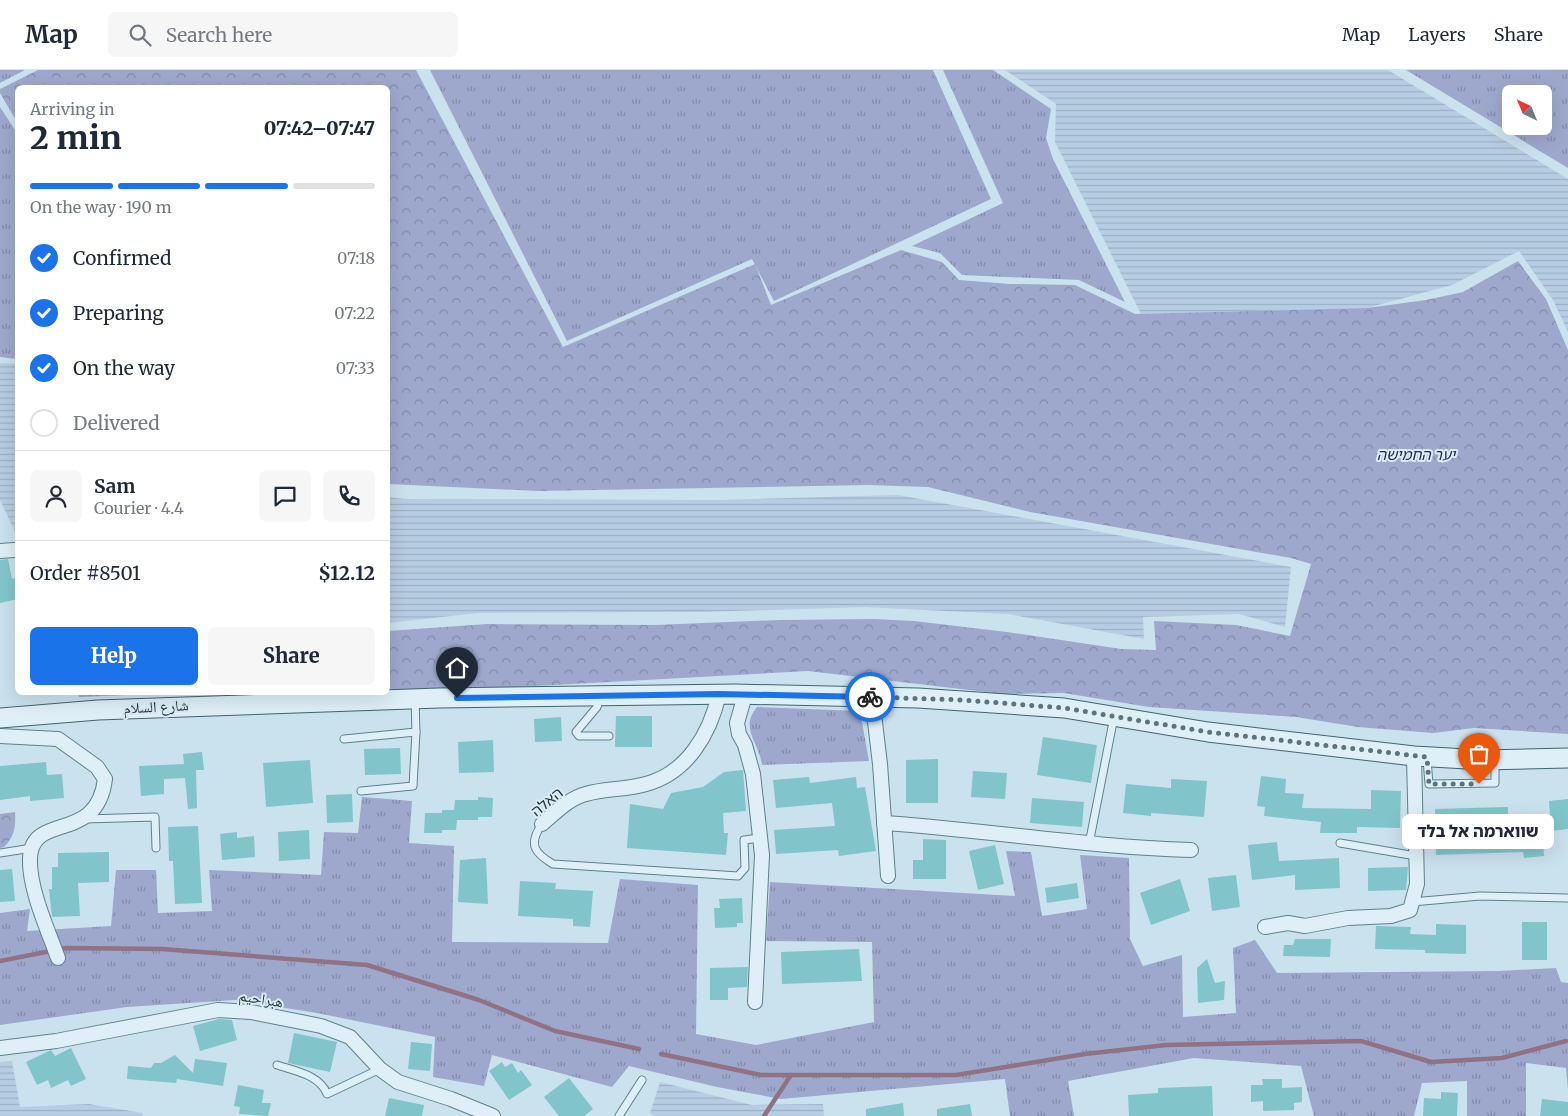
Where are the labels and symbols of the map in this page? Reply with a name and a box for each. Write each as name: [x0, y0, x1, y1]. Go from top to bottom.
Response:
north arrow: [1502, 85, 1552, 135]
park label: יער החמישה: [1377, 445, 1457, 464]
pin: [436, 647, 478, 698]
courier: [845, 672, 895, 722]
street label: شارع السلام: [123, 695, 189, 719]
pin: [1458, 733, 1500, 784]
street label: האלה: [527, 783, 567, 820]
callout: שווארמה אל בלד: [1403, 814, 1555, 849]
street label: هبراحيم: [237, 986, 285, 1012]

